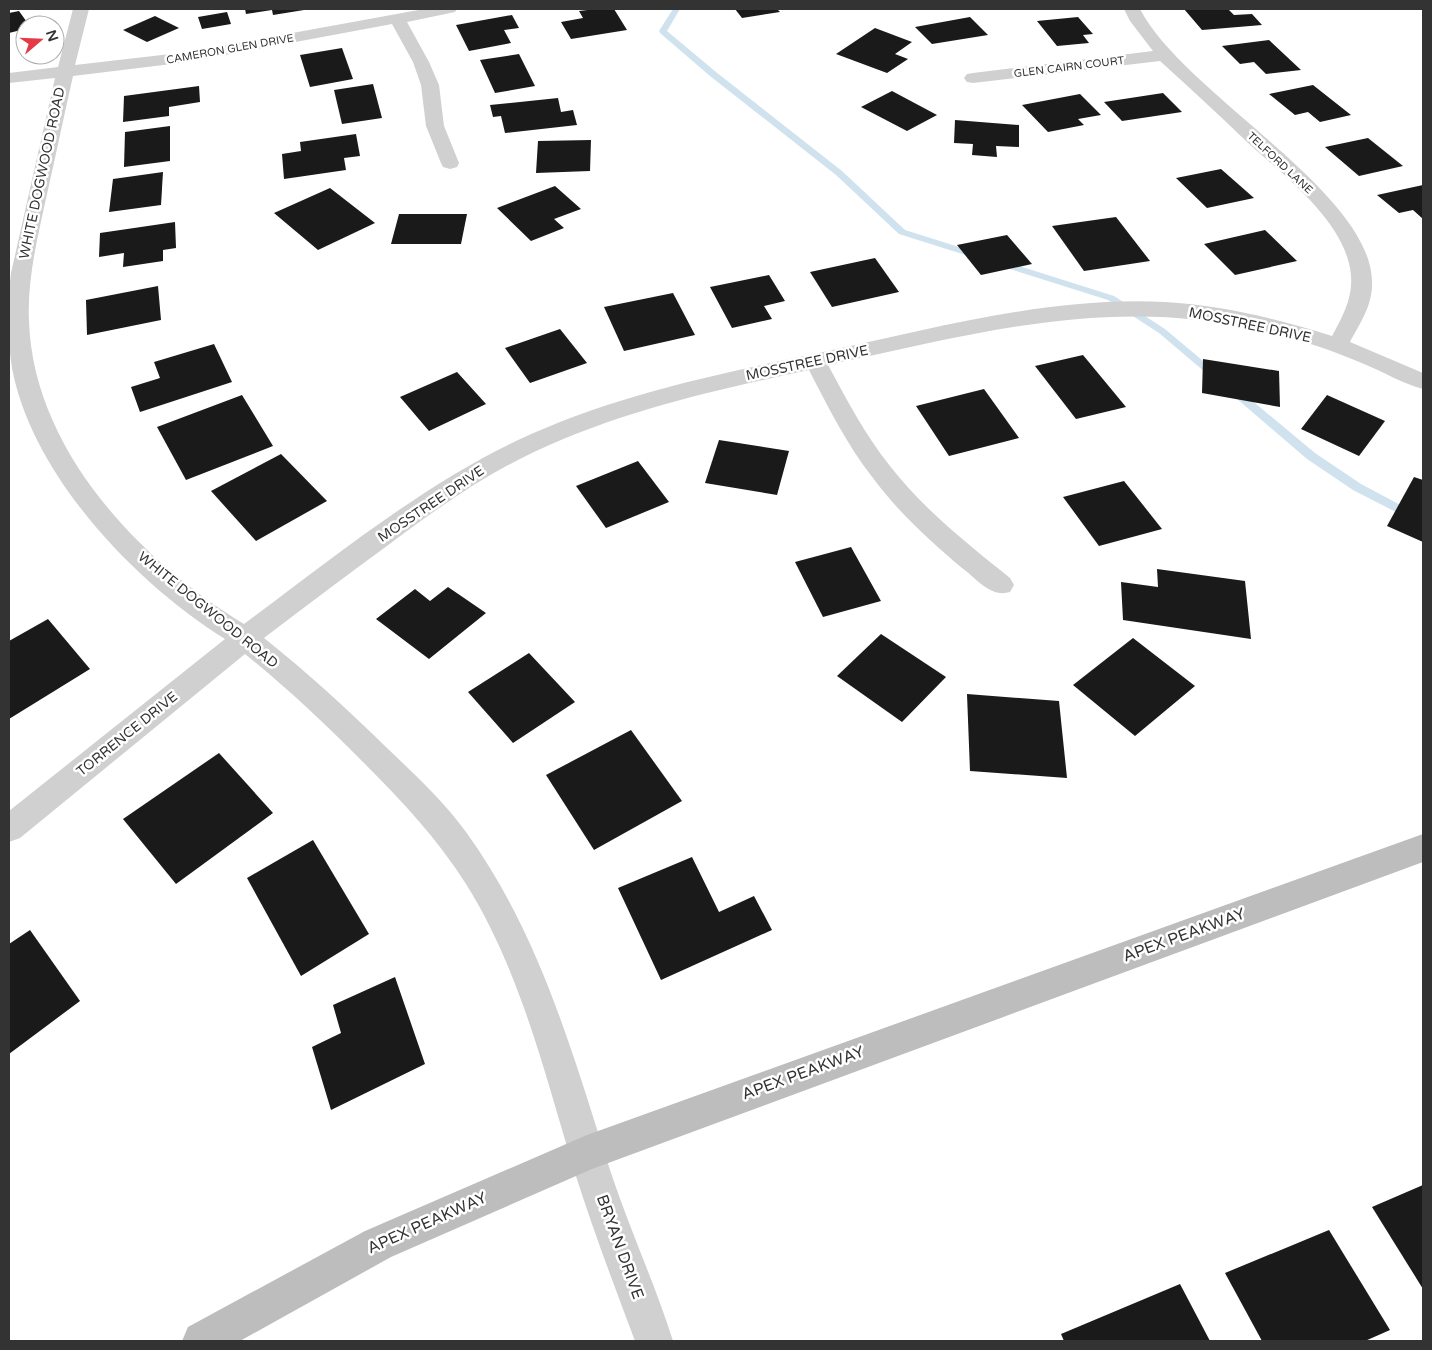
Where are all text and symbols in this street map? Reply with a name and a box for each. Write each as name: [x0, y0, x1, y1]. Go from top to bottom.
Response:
north arrow: [15, 15, 65, 65]
text: N: [42, 28, 62, 44]
street label: CAMERON GLEN DRIVE: [165, 31, 295, 67]
street label: GLEN CAIRN COURT: [1013, 54, 1125, 80]
street label: WHITE DOGWOOD ROAD: [15, 85, 69, 261]
street label: TELFORD LANE: [1245, 129, 1315, 197]
street label: MOSSTREE DRIVE: [1187, 304, 1313, 346]
street label: MOSSTREE DRIVE: [744, 342, 870, 384]
street label: MOSSTREE DRIVE: [375, 462, 488, 546]
street label: WHITE DOGWOOD ROAD: [134, 548, 282, 672]
street label: TORRENCE DRIVE: [73, 688, 181, 780]
street label: APEX PEAKWAY: [1120, 904, 1248, 966]
street label: APEX PEAKWAY: [739, 1042, 867, 1104]
street label: APEX PEAKWAY: [364, 1188, 490, 1258]
street label: BRYAN DRIVE: [592, 1192, 648, 1302]

